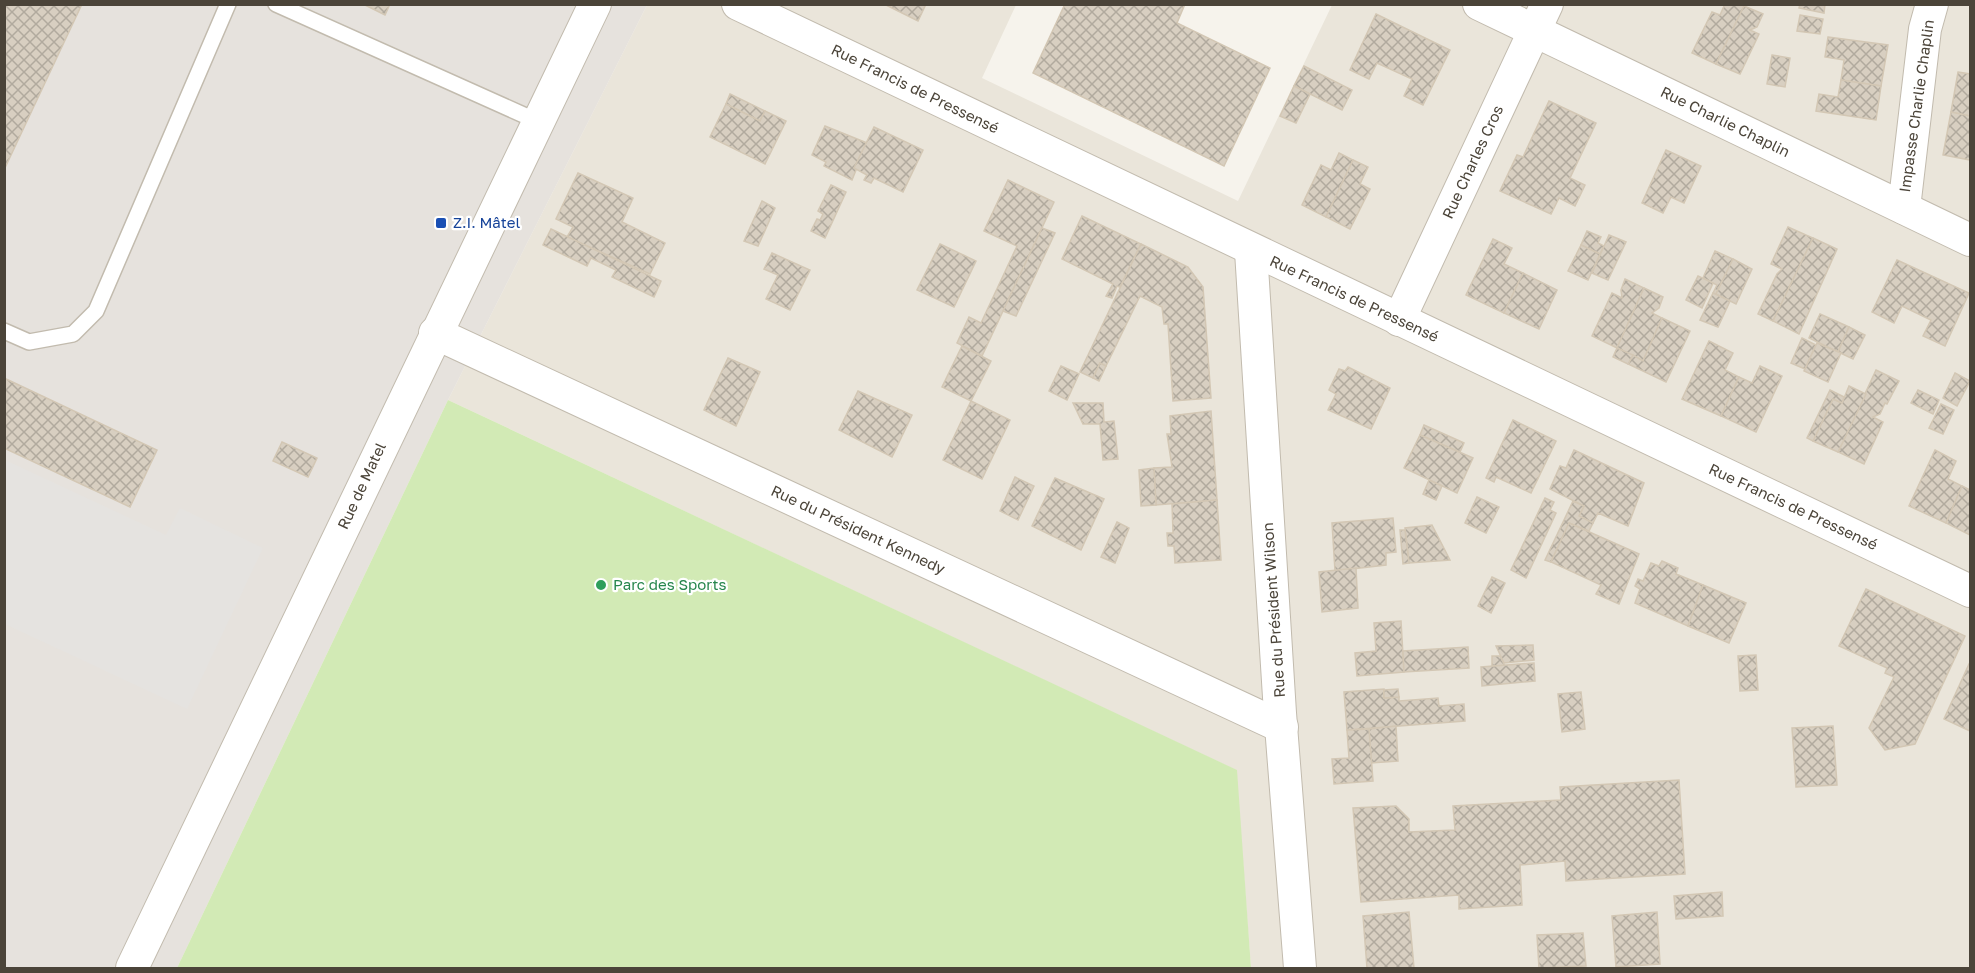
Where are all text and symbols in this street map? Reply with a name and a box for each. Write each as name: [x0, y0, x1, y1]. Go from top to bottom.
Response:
street label: Impasse Charlie Chaplin: [1895, 18, 1937, 193]
street label: Rue Francis de Pressensé: [829, 40, 1002, 137]
street label: Rue Charlie Chaplin: [1658, 82, 1793, 160]
street label: Rue Charles Cros: [1438, 102, 1506, 221]
place label: Z.I. Mâtel: [453, 213, 520, 231]
marker: Z.I. Mâtel: [434, 216, 448, 230]
street label: Rue Francis de Pressensé: [1267, 251, 1442, 345]
street label: Rue de Matel: [333, 439, 389, 532]
street label: Rue Francis de Pressensé: [1706, 459, 1881, 553]
street label: Rue du Président Kennedy: [769, 481, 949, 578]
street label: Rue du Président Wilson: [1258, 522, 1288, 698]
place label: Parc des Sports: [613, 575, 726, 593]
marker: Parc des Sports: [594, 578, 608, 592]

